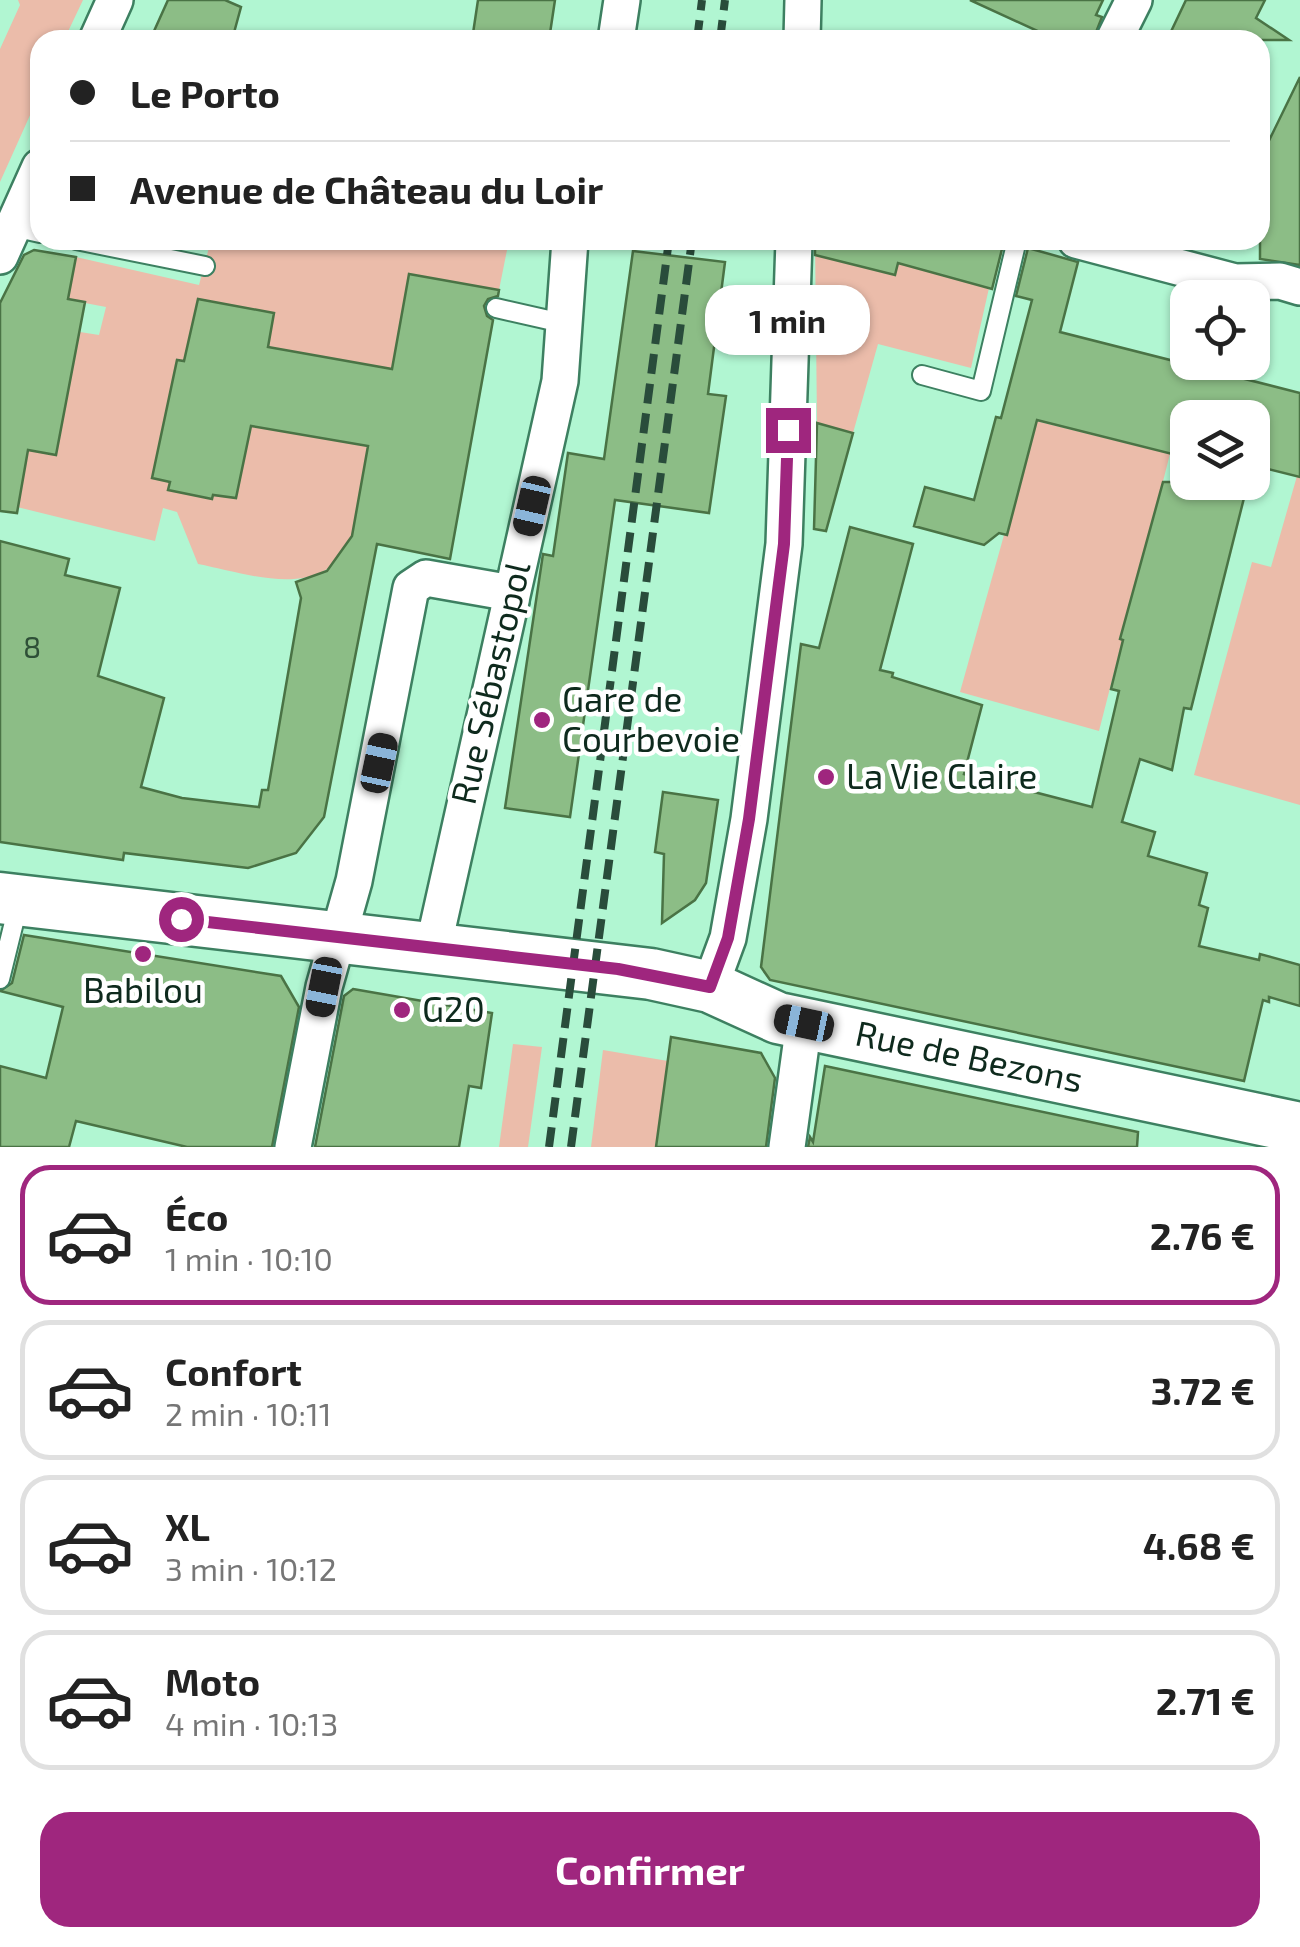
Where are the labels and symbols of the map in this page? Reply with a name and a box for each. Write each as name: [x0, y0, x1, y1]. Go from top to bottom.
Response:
callout: 1 min: [706, 285, 870, 355]
route end: [766, 408, 811, 453]
car: [511, 473, 553, 539]
street label: Rue Sébastopol: [441, 557, 537, 808]
house number: 8: [23, 628, 41, 664]
place label: Gare de Courbevoie: [562, 677, 740, 759]
marker: Gare de Courbevoie: [531, 709, 553, 731]
car: [358, 731, 400, 795]
place label: La Vie Claire: [846, 754, 1037, 796]
marker: La Vie Claire: [815, 766, 837, 788]
route start: [159, 897, 204, 942]
marker: Babilou: [132, 943, 154, 965]
car: [304, 955, 344, 1019]
place label: Babilou: [83, 968, 203, 1010]
place label: G20: [422, 987, 485, 1029]
marker: G20: [391, 999, 413, 1021]
car: [772, 1002, 836, 1044]
street label: Rue de Bezons: [852, 1010, 1087, 1100]

